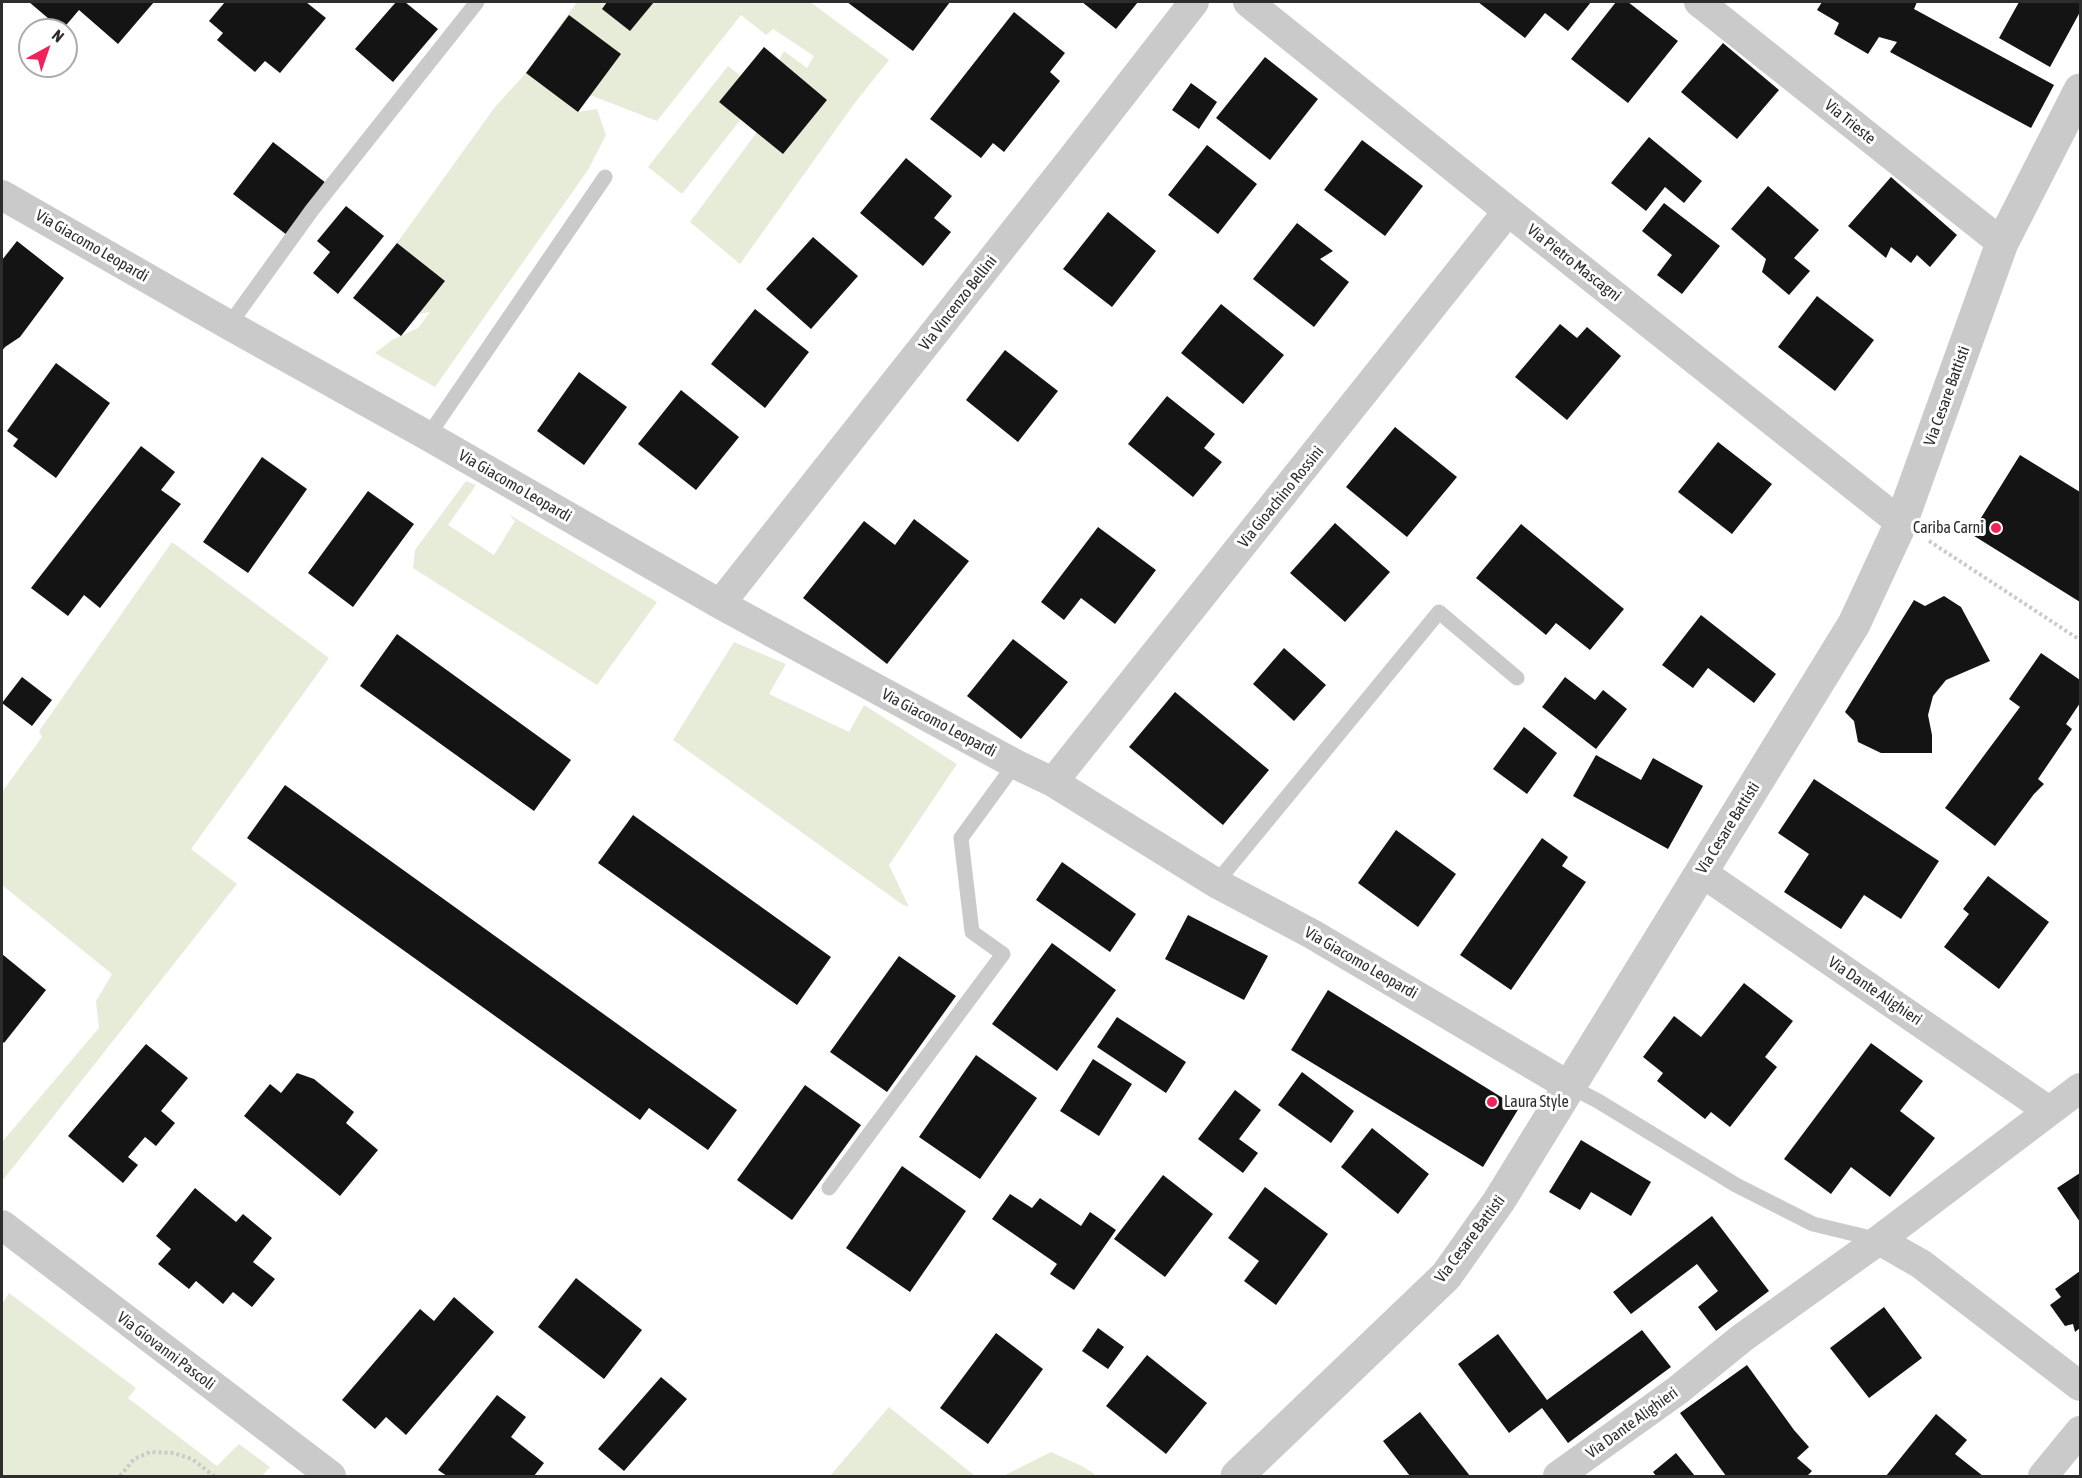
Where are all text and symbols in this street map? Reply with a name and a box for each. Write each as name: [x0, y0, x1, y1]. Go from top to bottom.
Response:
north arrow: [18, 18, 78, 78]
text: N: [49, 26, 68, 46]
street label: Via Trieste: [1821, 96, 1879, 148]
street label: Via Giacomo Leopardi: [32, 206, 152, 286]
street label: Via Pietro Mascagni: [1523, 220, 1625, 306]
street label: Via Vincenzo Bellini: [915, 252, 1001, 354]
street label: Via Cesare Battisti: [1920, 344, 1974, 448]
street label: Via Gioachino Rossini: [1234, 442, 1328, 552]
street label: Via Giacomo Leopardi: [455, 446, 575, 526]
place label: Cariba Carni: [1913, 518, 1984, 538]
marker: Cariba Carni: [1989, 521, 2003, 535]
street label: Via Giacomo Leopardi: [878, 685, 1000, 761]
street label: Via Cesare Battisti: [1692, 779, 1764, 877]
street label: Via Giacomo Leopardi: [1301, 923, 1421, 1003]
street label: Via Dante Alighieri: [1824, 953, 1926, 1029]
place label: Laura Style: [1504, 1092, 1569, 1112]
marker: Laura Style: [1485, 1095, 1499, 1109]
street label: Via Cesare Battisti: [1431, 1191, 1509, 1287]
street label: Via Giovanni Pascoli: [113, 1308, 219, 1394]
street label: Via Dante Alighieri: [1582, 1383, 1682, 1463]

